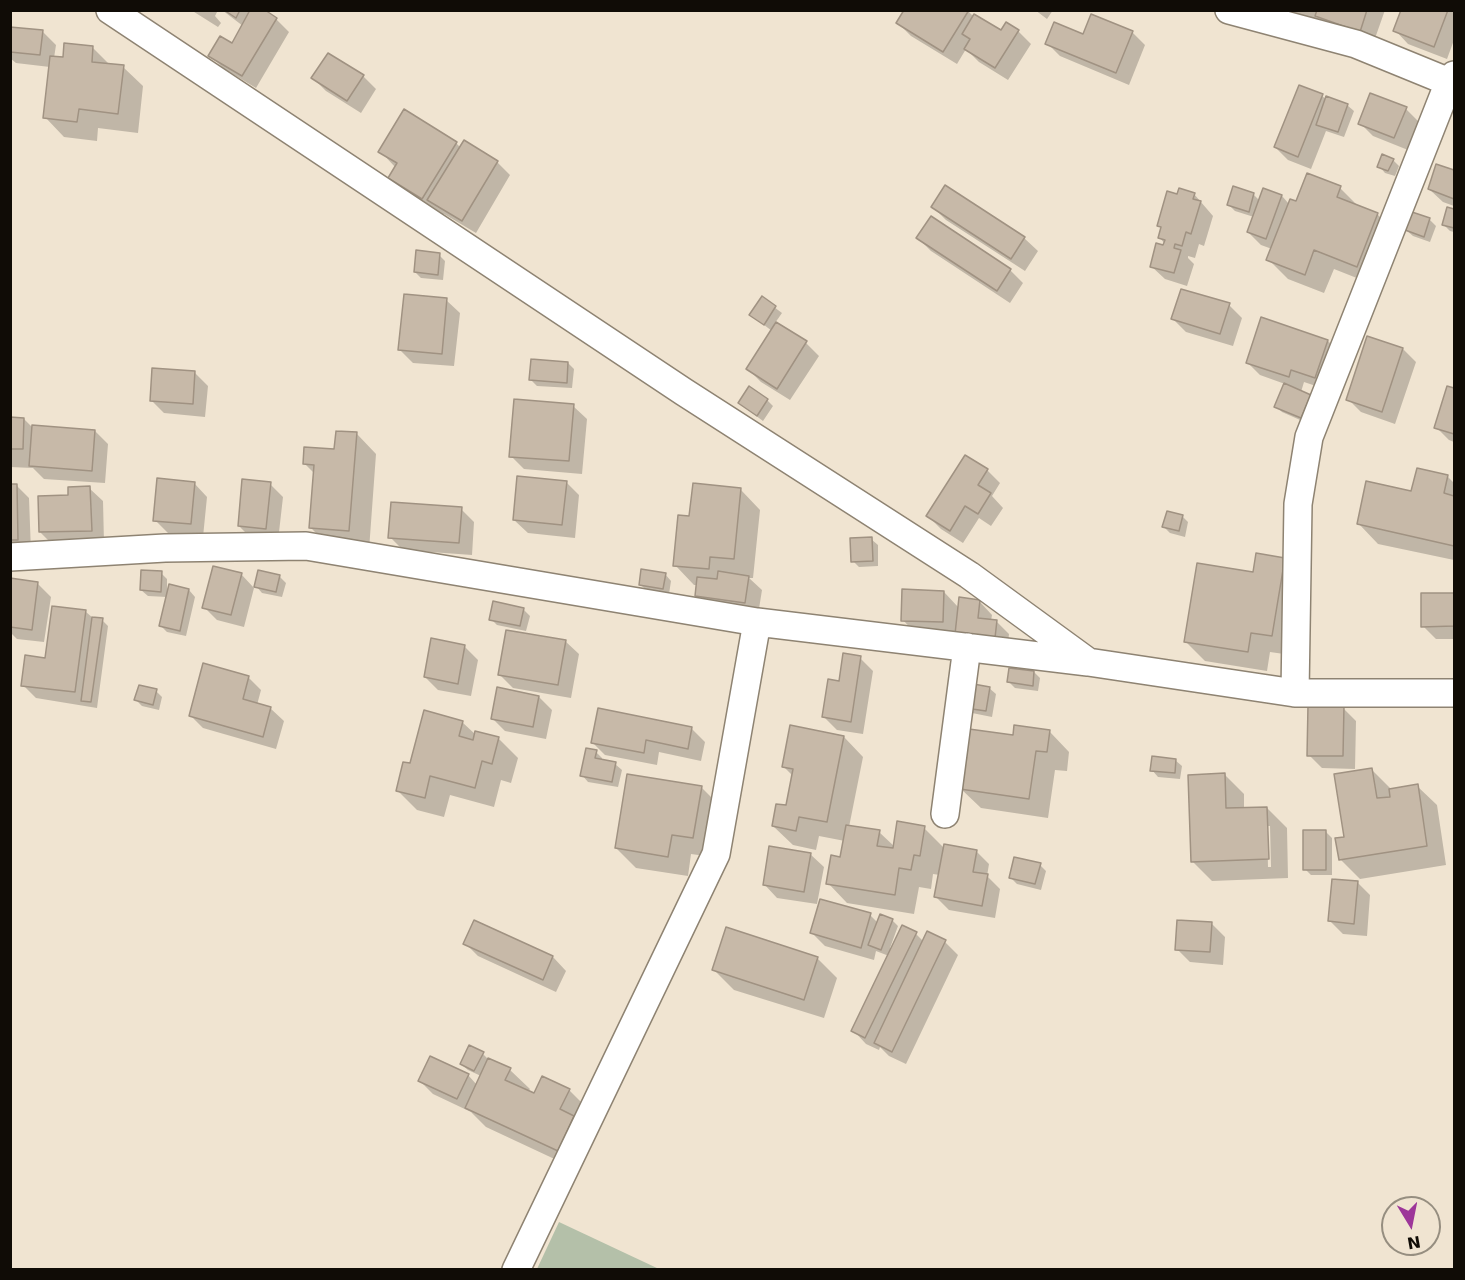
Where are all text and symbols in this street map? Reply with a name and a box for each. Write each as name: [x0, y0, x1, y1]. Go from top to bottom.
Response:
north arrow: [1381, 1196, 1441, 1256]
text: N: [1406, 1232, 1422, 1253]

